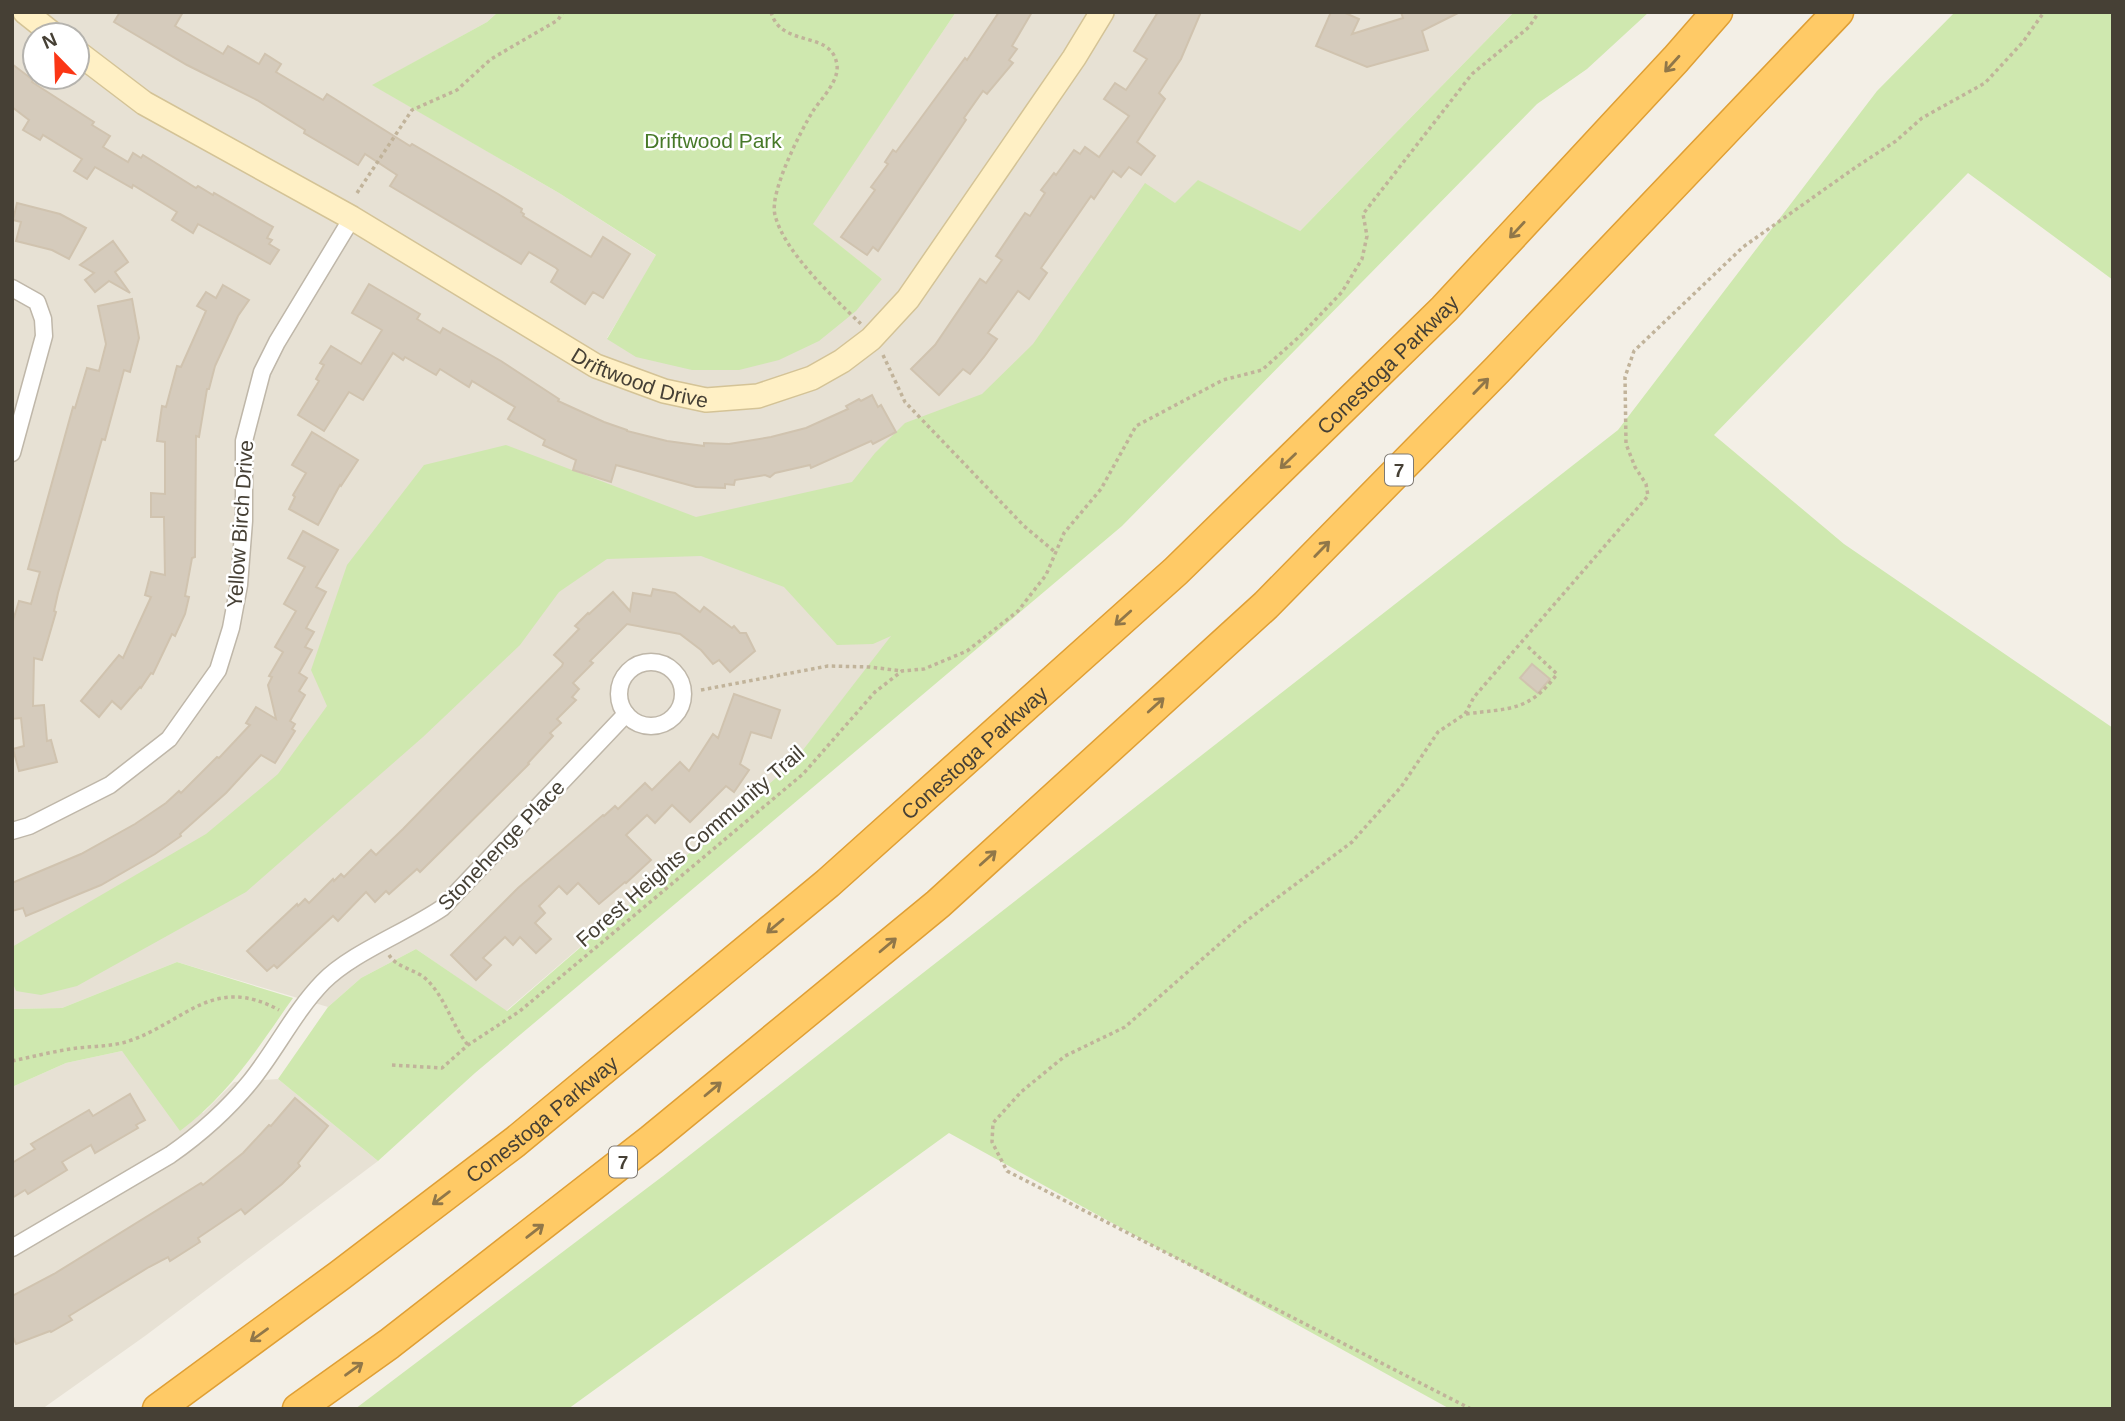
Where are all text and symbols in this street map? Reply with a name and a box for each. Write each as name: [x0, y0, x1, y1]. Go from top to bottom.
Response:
north arrow: [21, 21, 91, 91]
text: N: [39, 28, 60, 53]
one-way arrow: [1664, 55, 1680, 73]
park label: Driftwood Park: [644, 129, 782, 152]
one-way arrow: [1508, 221, 1525, 238]
street label: Conestoga Parkway: [1312, 290, 1463, 438]
street label: Driftwood Drive: [568, 343, 711, 412]
one-way arrow: [1473, 378, 1490, 395]
street label: Yellow Birch Drive: [223, 439, 257, 609]
one-way arrow: [1280, 453, 1297, 470]
road number: 7: [1385, 454, 1413, 485]
one-way arrow: [1313, 540, 1330, 557]
one-way arrow: [1114, 610, 1132, 626]
street label: Conestoga Parkway: [896, 681, 1052, 824]
one-way arrow: [1147, 697, 1165, 713]
street label: Forest Heights Community Trail: [571, 741, 809, 951]
street label: Stonehenge Place: [433, 775, 569, 915]
one-way arrow: [979, 850, 997, 866]
one-way arrow: [767, 919, 785, 934]
one-way arrow: [879, 937, 897, 952]
street label: Conestoga Parkway: [461, 1050, 622, 1187]
one-way arrow: [703, 1082, 721, 1097]
road number: 7: [609, 1146, 637, 1178]
one-way arrow: [432, 1191, 451, 1206]
one-way arrow: [525, 1223, 543, 1238]
one-way arrow: [250, 1327, 269, 1342]
one-way arrow: [344, 1362, 363, 1376]

